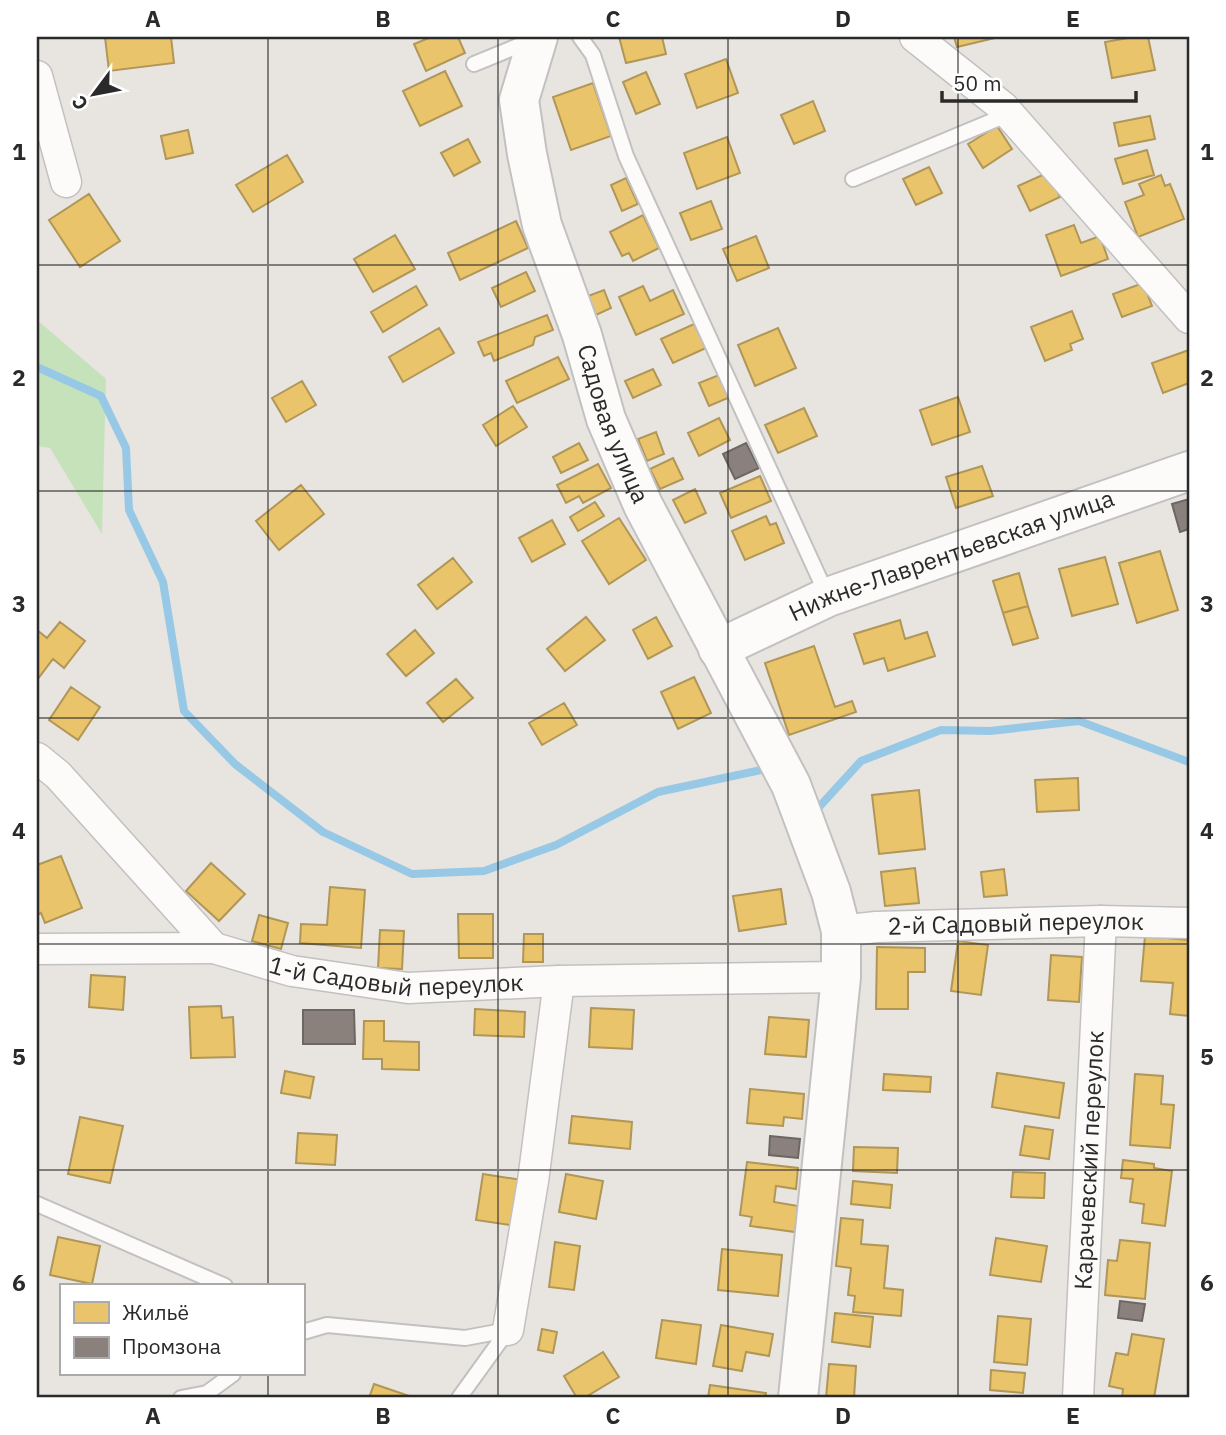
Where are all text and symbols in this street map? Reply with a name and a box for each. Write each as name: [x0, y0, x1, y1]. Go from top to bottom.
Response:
text: A: [145, 3, 161, 33]
text: B: [375, 3, 391, 33]
text: C: [606, 3, 621, 33]
text: D: [835, 3, 851, 33]
text: E: [1066, 3, 1080, 33]
north arrow: [60, 60, 130, 130]
scale bar: [942, 60, 1137, 104]
text: 50 m: [953, 69, 1002, 97]
text: С: [66, 91, 93, 115]
text: 1: [12, 136, 26, 166]
text: 1: [1200, 136, 1214, 166]
street label: Садовая улица: [570, 340, 657, 508]
text: 2: [12, 362, 26, 392]
text: 2: [1200, 362, 1214, 392]
street label: Нижне-Лаврентьевская улица: [783, 481, 1118, 628]
text: 3: [12, 588, 26, 618]
text: 3: [1200, 588, 1214, 618]
text: 4: [12, 815, 26, 845]
text: 4: [1200, 815, 1214, 845]
street label: 2-й Садовый переулок: [887, 904, 1144, 942]
street label: 1-й Садовый переулок: [265, 948, 524, 1003]
street label: Карачевский переулок: [1066, 1030, 1111, 1291]
text: 5: [12, 1041, 26, 1071]
text: 5: [1200, 1041, 1214, 1071]
text: 6: [12, 1267, 26, 1297]
text: 6: [1200, 1267, 1214, 1297]
legend: [60, 1284, 304, 1376]
text: Жильё: [122, 1298, 189, 1326]
text: Промзона: [122, 1332, 221, 1360]
text: A: [145, 1400, 161, 1430]
text: B: [375, 1400, 391, 1430]
text: C: [606, 1400, 621, 1430]
text: D: [835, 1400, 851, 1430]
text: E: [1066, 1400, 1080, 1430]

